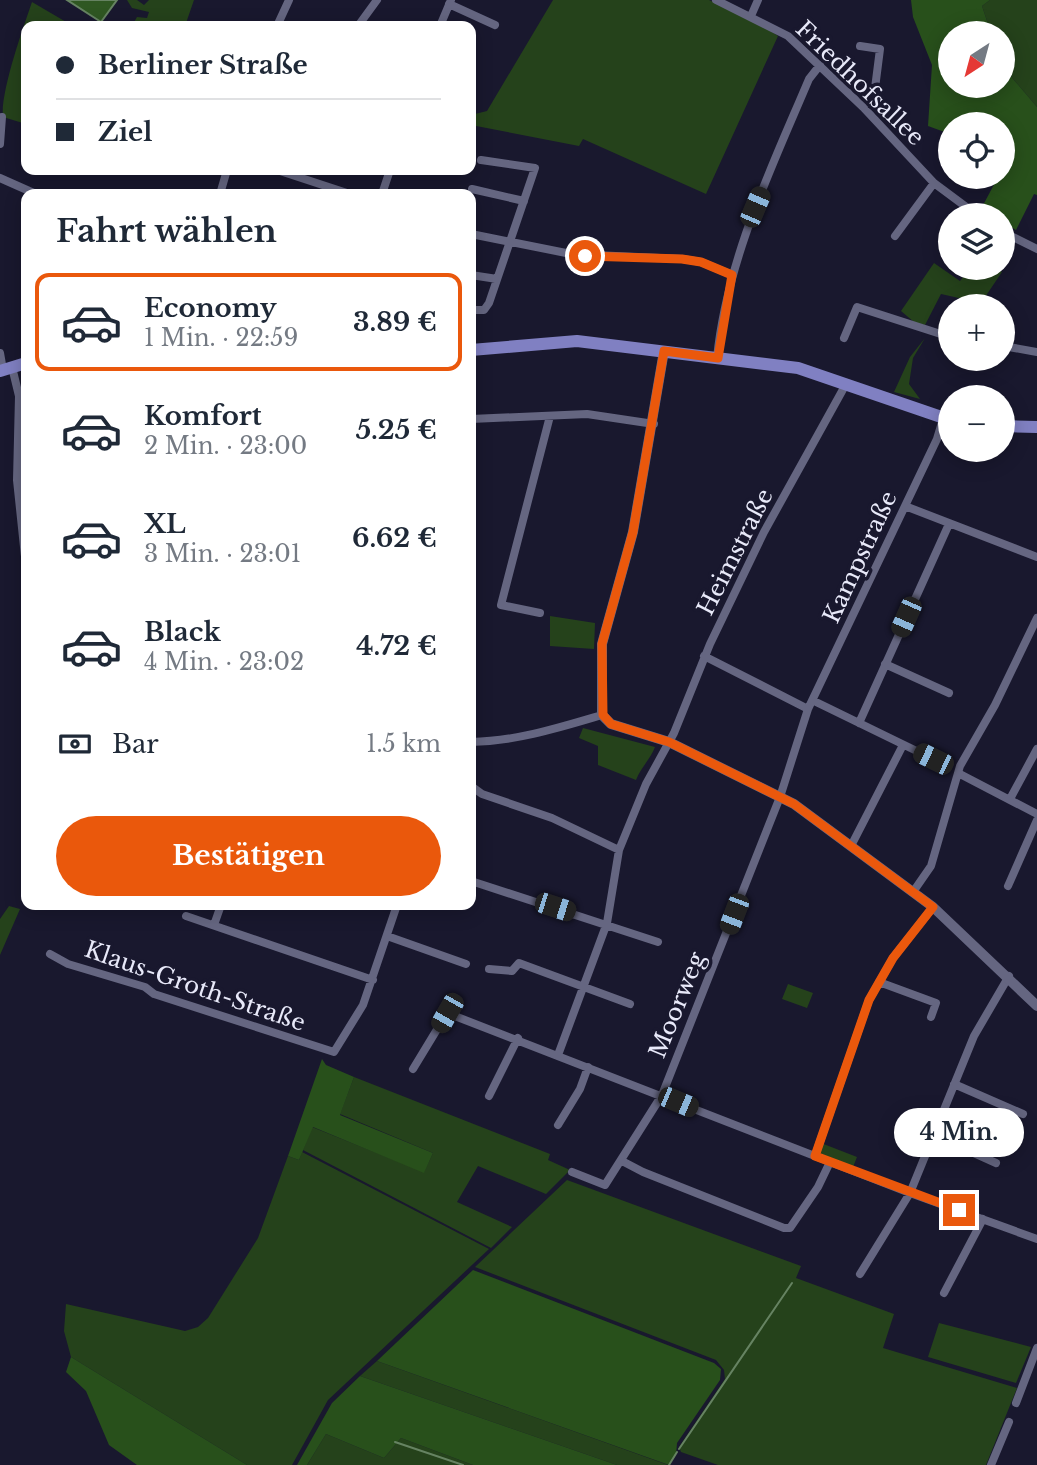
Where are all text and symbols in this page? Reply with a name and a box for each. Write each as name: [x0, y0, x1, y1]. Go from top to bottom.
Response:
street label: Friedhofsallee: [790, 15, 930, 151]
north arrow: [938, 21, 1015, 98]
map controls: [938, 21, 1015, 462]
text: Berliner Straße: [98, 49, 308, 81]
button: locate: [938, 112, 1015, 189]
text: Ziel: [98, 116, 153, 148]
car: [738, 184, 773, 230]
button: layers: [938, 203, 1015, 280]
text: Fahrt wählen: [56, 211, 277, 251]
route start: [569, 240, 601, 272]
icon: car: [60, 291, 123, 354]
text: Economy: [144, 292, 277, 324]
button: +: [938, 294, 1015, 371]
text: 3.89 €: [353, 306, 437, 338]
text: 1 Min. · 22:59: [144, 324, 298, 352]
button: −: [938, 385, 1015, 462]
icon: car: [60, 399, 123, 462]
text: Komfort: [144, 400, 262, 432]
text: 5.25 €: [356, 414, 437, 446]
text: 2 Min. · 23:00: [144, 432, 307, 460]
street label: Heimstraße: [691, 484, 779, 620]
street label: Kampstraße: [817, 486, 903, 628]
icon: car: [60, 507, 123, 570]
text: XL: [144, 508, 186, 540]
text: 6.62 €: [352, 522, 437, 554]
text: 3 Min. · 23:01: [144, 540, 301, 568]
car: [888, 594, 925, 640]
icon: car: [60, 615, 123, 678]
text: Black: [144, 616, 221, 648]
text: 4.72 €: [356, 630, 437, 662]
text: 4 Min. · 23:02: [144, 648, 304, 676]
icon: cash: [56, 725, 94, 763]
text: Bar: [112, 728, 159, 760]
text: 1.5 km: [366, 730, 441, 758]
car: [910, 740, 957, 778]
button: Bestätigen: [56, 816, 441, 896]
car: [532, 891, 579, 923]
car: [717, 891, 752, 937]
street label: Klaus-Groth-Straße: [81, 935, 309, 1037]
street label: Moorweg: [643, 948, 711, 1062]
car: [428, 990, 467, 1036]
car: [655, 1084, 702, 1120]
callout: 4 Min.: [894, 1108, 1024, 1158]
text: 4 Min.: [920, 1118, 998, 1146]
route end: [943, 1194, 975, 1226]

